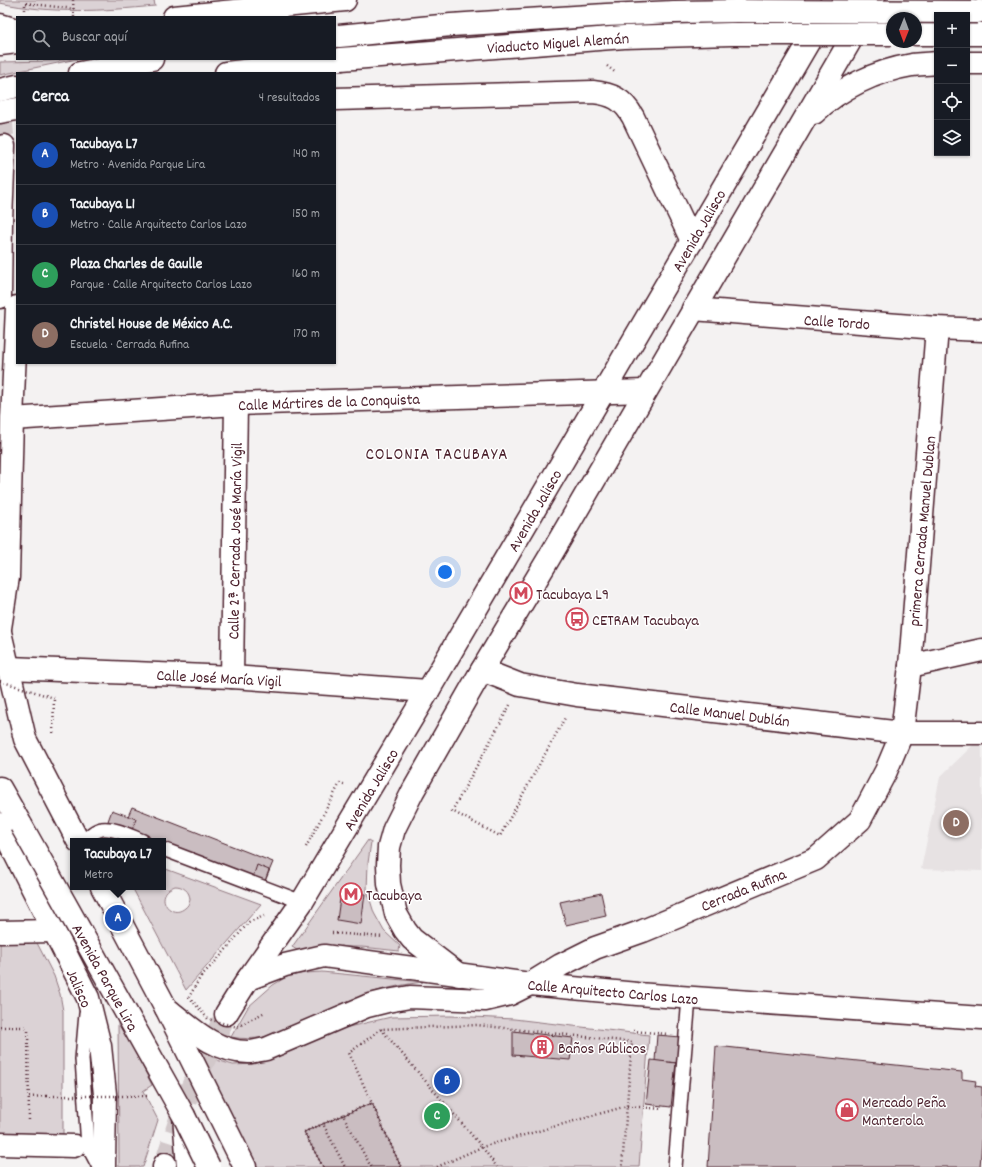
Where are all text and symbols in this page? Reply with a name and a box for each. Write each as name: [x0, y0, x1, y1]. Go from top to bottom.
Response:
north arrow: [886, 12, 922, 48]
map controls: [934, 12, 970, 156]
button: +: [934, 12, 970, 48]
search box: [16, 16, 336, 60]
icon: search: [30, 27, 52, 49]
text: Buscar aquí: [62, 27, 127, 49]
street label: Viaducto Miguel Alemán: [486, 28, 630, 61]
button: −: [934, 48, 970, 84]
button: locate: [934, 84, 970, 120]
text: Cerca: [32, 86, 69, 110]
text: 4 resultados: [259, 89, 320, 108]
button: layers: [934, 120, 970, 156]
text: Tacubaya L7: [70, 134, 138, 156]
text: A: [41, 145, 49, 164]
text: 140 m: [293, 145, 320, 164]
text: Metro · Avenida Parque Lira: [70, 156, 205, 175]
street label: Avenida Jalisco: [667, 186, 733, 277]
text: Tacubaya L1: [70, 194, 135, 216]
text: B: [42, 205, 48, 224]
text: 150 m: [292, 205, 320, 224]
text: Metro · Calle Arquitecto Carlos Lazo: [70, 216, 247, 235]
text: Plaza Charles de Gaulle: [70, 254, 202, 276]
text: C: [42, 265, 48, 284]
text: 160 m: [292, 265, 320, 284]
text: Parque · Calle Arquitecto Carlos Lazo: [70, 276, 252, 295]
street label: Calle Tordo: [803, 310, 871, 337]
text: Christel House de México A.C.: [70, 314, 233, 336]
text: D: [42, 325, 48, 344]
text: 170 m: [293, 325, 320, 344]
text: Escuela · Cerrada Rufina: [70, 336, 189, 355]
street label: Calle Mártires de la Conquista: [238, 389, 421, 418]
street label: primera Cerrada Manuel Dublan: [904, 435, 943, 627]
street label: Calle 2ª Cerrada José María Vigil: [223, 442, 250, 640]
district label: COLONIA TACUBAYA: [365, 444, 509, 468]
street label: Avenida Jalisco: [503, 466, 569, 557]
your location: [435, 562, 455, 582]
metro station icon: Tacubaya L9: [508, 580, 534, 606]
place label: Tacubaya L9: [536, 584, 609, 607]
bus stop icon: CETRAM Tacubaya: [564, 606, 590, 632]
place label: CETRAM Tacubaya: [592, 610, 699, 633]
street label: Calle José María Vigil: [156, 665, 282, 694]
street label: Calle Manuel Dublán: [668, 697, 791, 734]
street label: Avenida Jalisco: [339, 745, 406, 836]
pin: D: [943, 808, 969, 838]
popup: [70, 838, 166, 890]
text: Tacubaya L7: [84, 844, 152, 866]
street label: Cerrada Rufina: [698, 864, 790, 919]
text: Metro: [84, 866, 113, 885]
metro station icon: Tacubaya: [338, 881, 364, 907]
place label: Tacubaya: [366, 885, 422, 908]
pin: A: [105, 903, 131, 933]
street label: Avenida Parque Lira: [69, 920, 143, 1034]
street label: Jalisco: [59, 966, 96, 1012]
street label: Calle Arquitecto Carlos Lazo: [526, 975, 699, 1012]
building icon: Baños Públicos: [529, 1034, 555, 1060]
place label: Baños Públicos: [558, 1038, 646, 1061]
pin: B: [434, 1066, 460, 1096]
place label: Mercado Peña Manterola: [862, 1092, 946, 1133]
shop icon: Mercado Peña Manterola: [834, 1097, 860, 1123]
pin: C: [424, 1101, 450, 1131]

